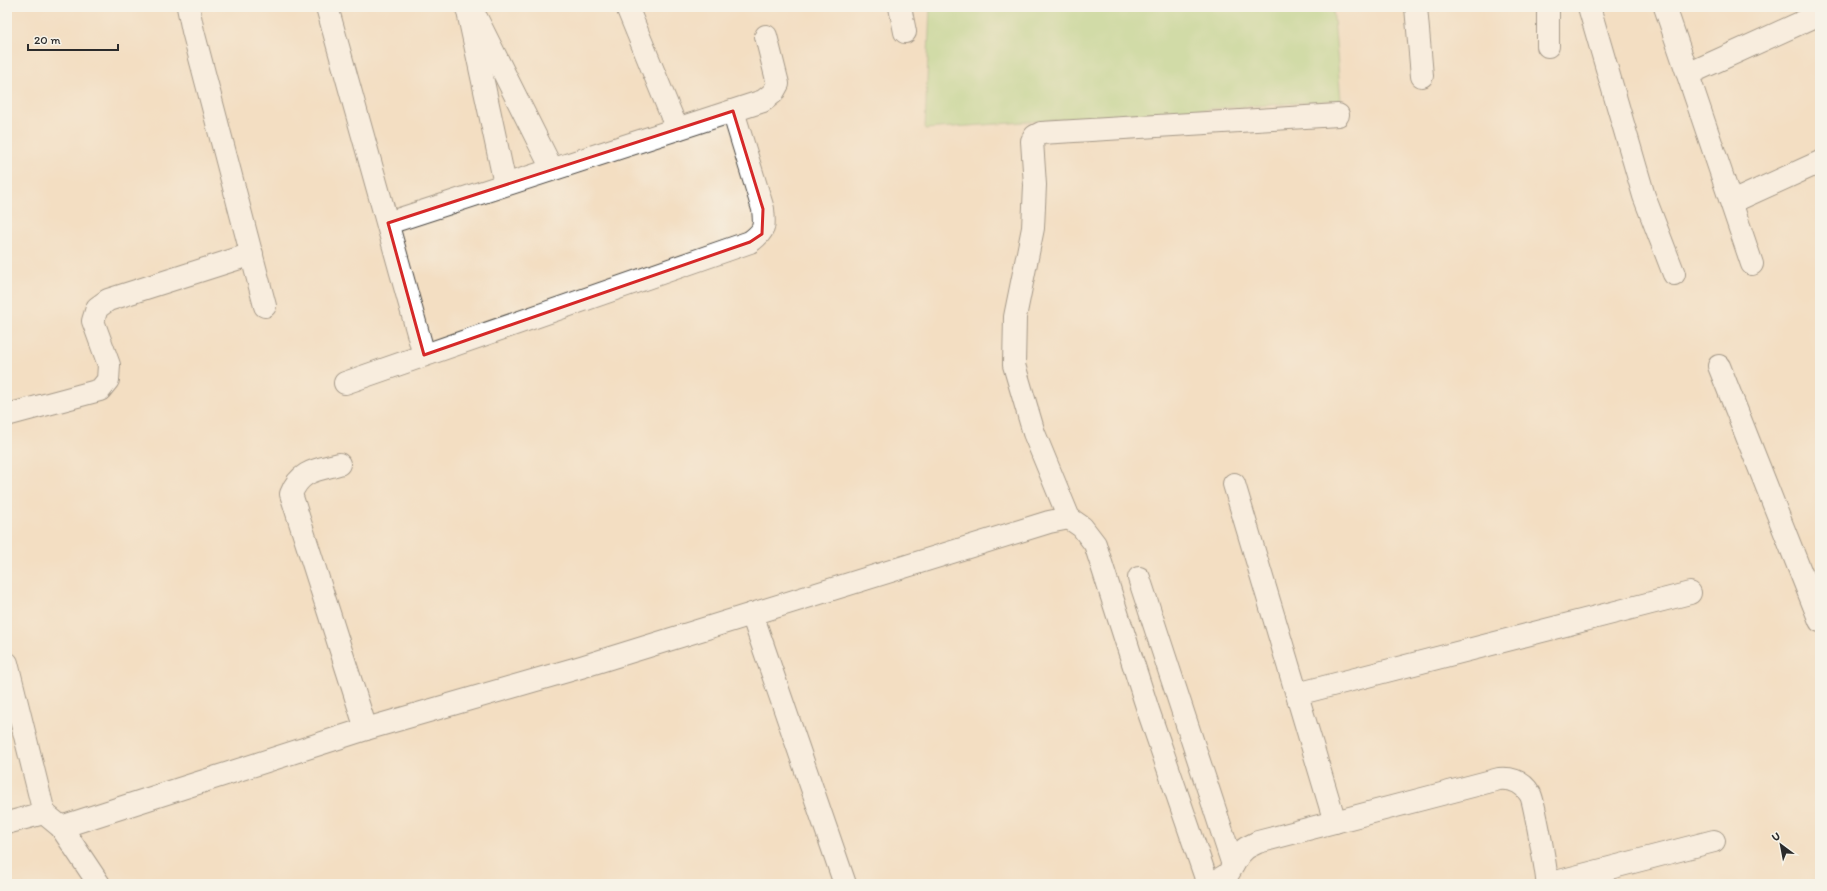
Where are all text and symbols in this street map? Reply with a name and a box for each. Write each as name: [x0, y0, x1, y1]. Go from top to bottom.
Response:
scale bar: [28, 26, 118, 52]
text: 20 m: [34, 33, 61, 47]
north arrow: [1761, 825, 1801, 865]
text: U: [1769, 829, 1783, 844]

